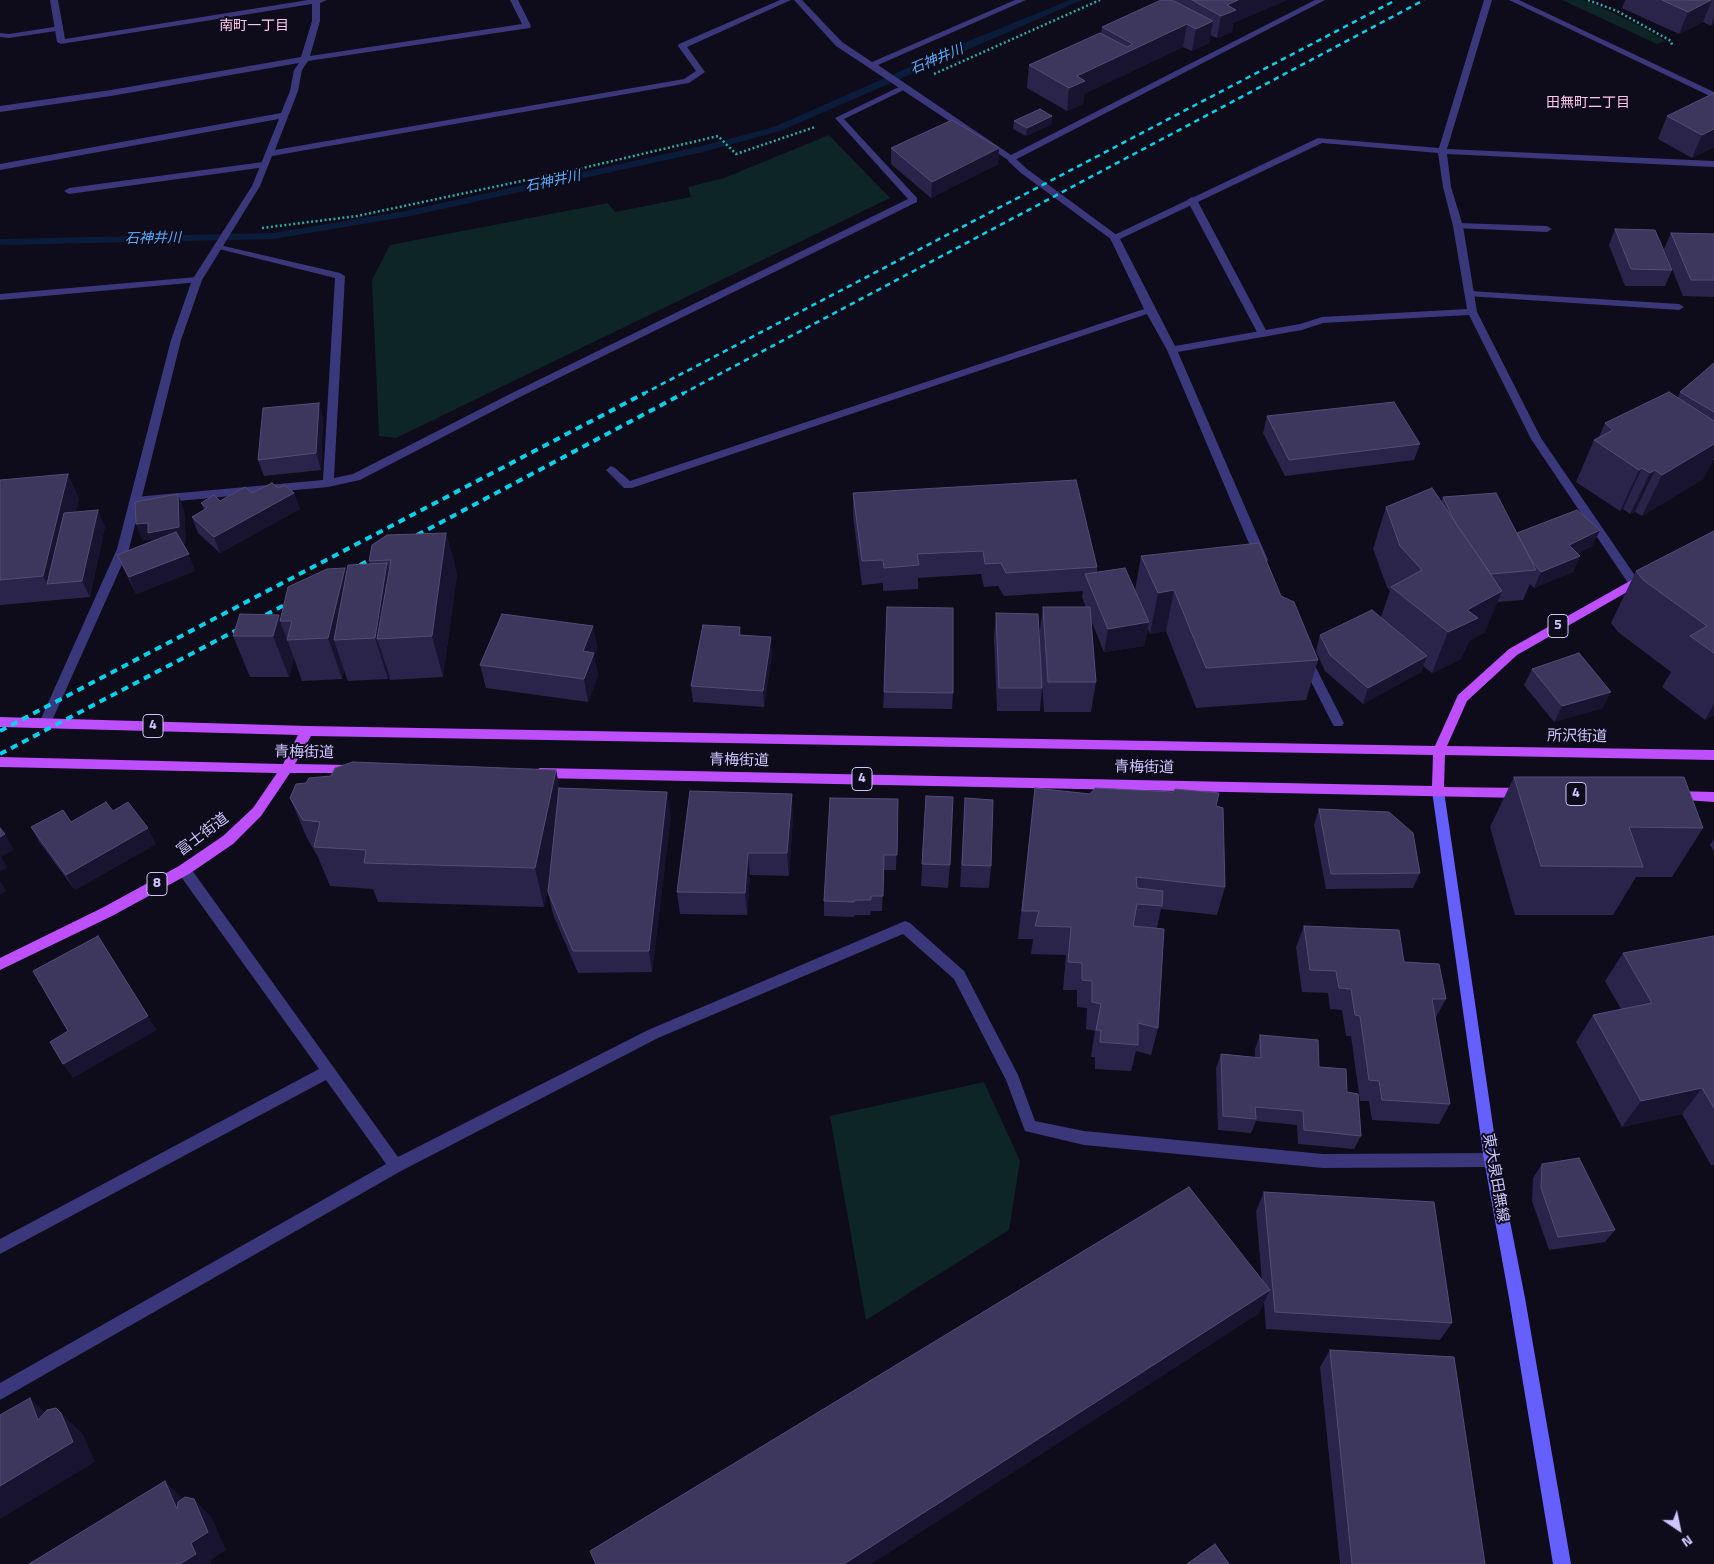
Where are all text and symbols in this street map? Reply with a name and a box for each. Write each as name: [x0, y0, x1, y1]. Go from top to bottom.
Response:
district label: 南町一丁目: [219, 19, 289, 35]
water label: 石神井川: [908, 41, 966, 79]
district label: 田無町二丁目: [1546, 96, 1630, 112]
water label: 石神井川: [524, 168, 582, 196]
water label: 石神井川: [125, 230, 181, 248]
road number: 5: [1548, 614, 1568, 638]
road number: 4: [143, 714, 163, 738]
street label: 所沢街道: [1547, 727, 1607, 747]
street label: 青梅街道: [274, 743, 334, 763]
street label: 青梅街道: [709, 751, 769, 771]
street label: 青梅街道: [1114, 758, 1174, 778]
road number: 4: [852, 768, 872, 791]
road number: 4: [1566, 782, 1586, 806]
street label: 富士街道: [174, 810, 232, 860]
road number: 8: [147, 872, 167, 896]
street label: 東大泉田無線: [1478, 1132, 1512, 1224]
north arrow: [1654, 1504, 1704, 1554]
text: N: [1678, 1530, 1698, 1553]

